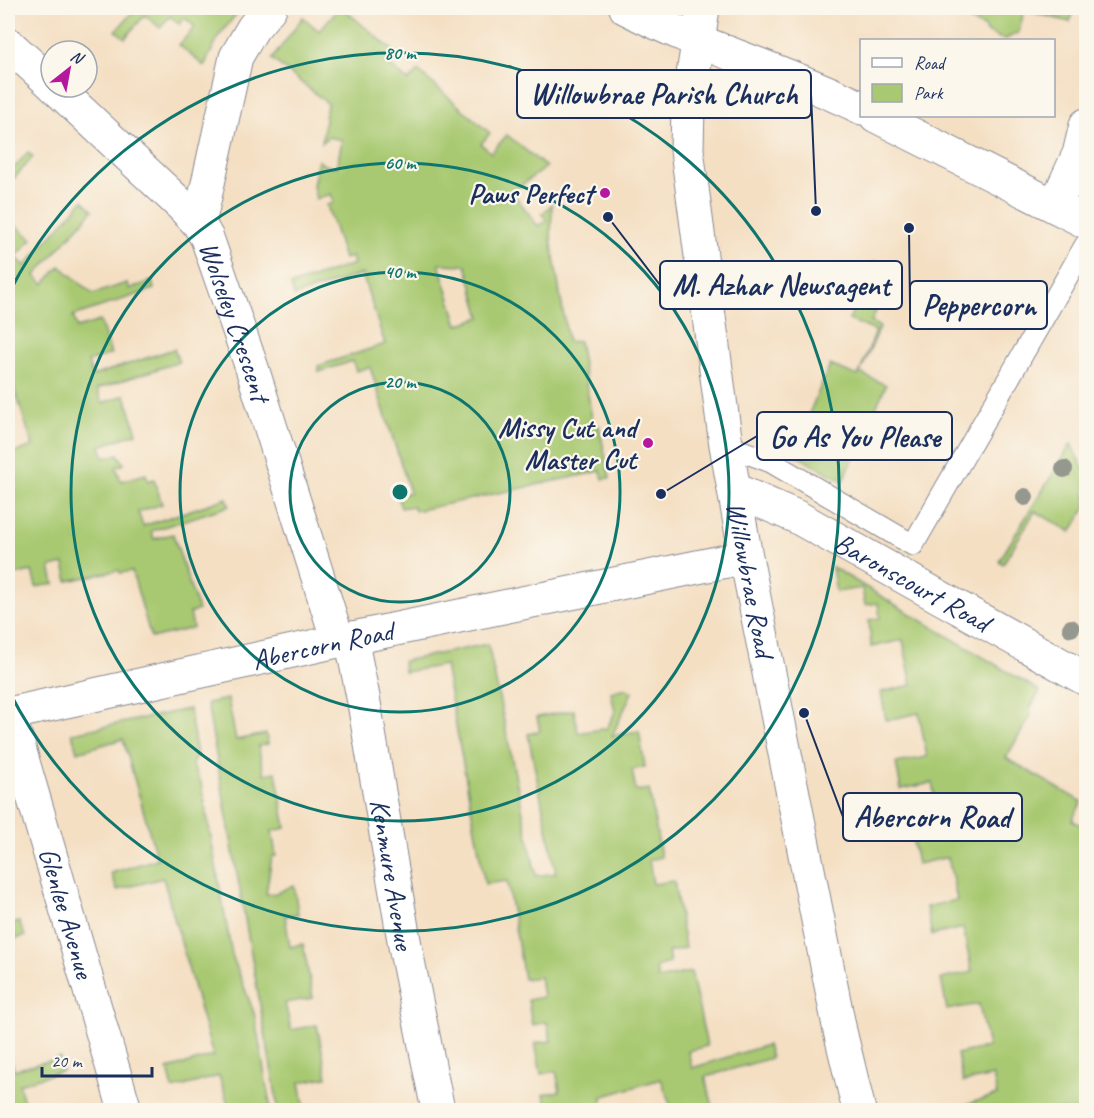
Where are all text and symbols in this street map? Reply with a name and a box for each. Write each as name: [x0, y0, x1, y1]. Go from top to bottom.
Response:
north arrow: [39, 39, 99, 99]
legend: [860, 39, 1055, 117]
text: 80 m: [385, 42, 417, 64]
text: N: [67, 46, 88, 70]
text: Road: [914, 52, 947, 74]
callout: Willowbrae Parish Church: [517, 70, 811, 118]
text: Willowbrae Parish Church: [530, 75, 799, 113]
text: Park: [914, 82, 944, 104]
text: 60 m: [384, 152, 417, 174]
place label: Paws Perfect: [469, 176, 598, 211]
marker: Paws Perfect: [598, 186, 612, 200]
street label: Wolseley Crescent: [192, 237, 279, 409]
text: 40 m: [385, 261, 417, 283]
callout: M. Azhar Newsagent: [660, 261, 902, 309]
text: M. Azhar Newsagent: [672, 266, 893, 304]
callout: Peppercorn: [910, 281, 1047, 329]
text: Peppercorn: [922, 286, 1038, 324]
text: 20 m: [385, 371, 417, 393]
place label: Missy Cut and Master Cut: [498, 410, 641, 477]
callout: Go As You Please: [757, 412, 952, 460]
text: Go As You Please: [770, 418, 942, 456]
marker: Missy Cut and Master Cut: [641, 436, 655, 450]
centre of rings: [390, 482, 410, 502]
street label: Willowbrae Road: [719, 499, 783, 664]
street label: Baronscourt Road: [828, 525, 999, 642]
street label: Abercorn Road: [249, 612, 400, 677]
callout: Abercorn Road: [843, 793, 1022, 841]
street label: Kenmure Avenue: [362, 796, 423, 954]
text: Abercorn Road: [854, 798, 1015, 836]
street label: Glenlee Avenue: [31, 843, 103, 984]
scale bar: [42, 1040, 152, 1078]
text: 20 m: [51, 1050, 84, 1072]

